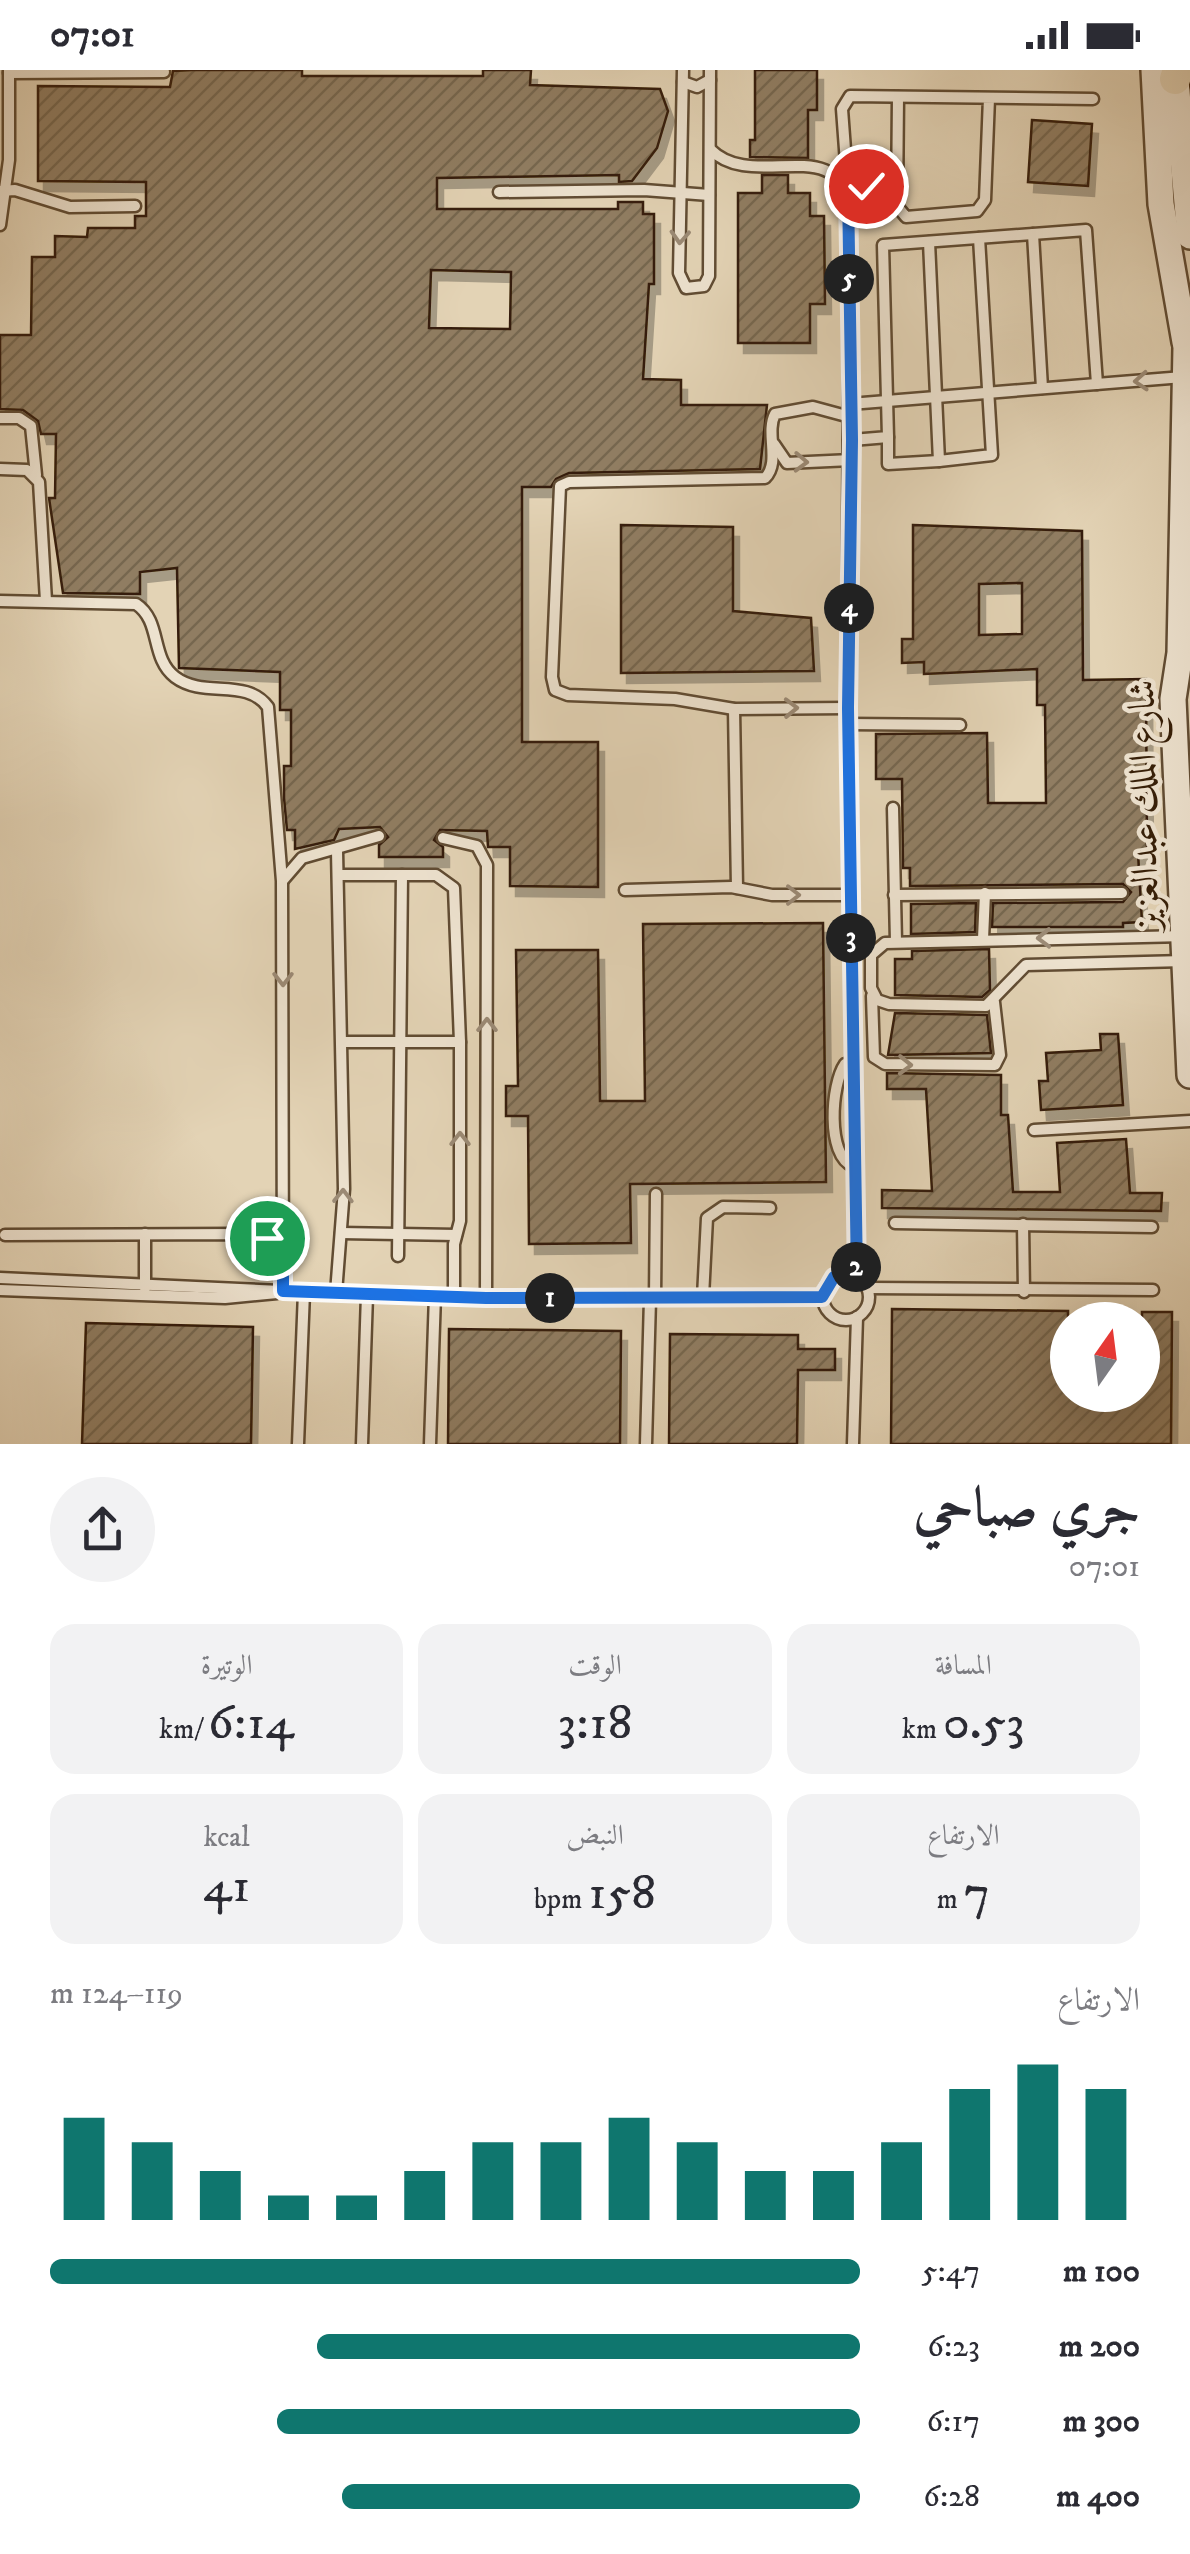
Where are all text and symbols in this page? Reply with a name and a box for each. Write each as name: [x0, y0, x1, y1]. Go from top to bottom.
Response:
text: 07:01: [50, 11, 135, 59]
pin: [824, 144, 909, 229]
icon: check: [839, 159, 894, 214]
one-way arrow: [670, 230, 691, 246]
pin: 5: [824, 254, 874, 304]
text: 5: [842, 261, 856, 296]
one-way arrow: [1133, 369, 1149, 391]
one-way arrow: [793, 451, 809, 472]
pin: 4: [824, 583, 874, 633]
text: 4: [841, 590, 857, 625]
street label: شارع الملك عبدالعزيز: [1119, 679, 1176, 935]
one-way arrow: [783, 697, 799, 718]
one-way arrow: [786, 884, 802, 906]
pin: 3: [826, 913, 876, 963]
text: 3: [846, 920, 856, 955]
one-way arrow: [1036, 927, 1052, 949]
one-way arrow: [272, 972, 294, 987]
one-way arrow: [476, 1017, 498, 1032]
one-way arrow: [898, 1054, 914, 1075]
one-way arrow: [449, 1130, 471, 1146]
one-way arrow: [333, 1187, 354, 1203]
pin: [225, 1196, 310, 1281]
icon: arrive: [240, 1211, 295, 1266]
pin: 2: [831, 1242, 881, 1292]
text: 2: [849, 1249, 863, 1284]
pin: 1: [525, 1273, 575, 1323]
text: 1: [545, 1280, 555, 1315]
north arrow: [1050, 1302, 1160, 1412]
map controls: [1050, 1302, 1160, 1412]
text: جري صباحي: [913, 1475, 1140, 1544]
button: share: [50, 1477, 155, 1582]
text: 07:01: [1069, 1547, 1140, 1587]
text: الوتيرة: [201, 1648, 253, 1683]
text: الوقت: [568, 1648, 622, 1683]
text: المسافة: [935, 1648, 992, 1683]
text: 6:14: [208, 1692, 294, 1755]
text: 3:18: [557, 1692, 633, 1755]
text: 0.53: [943, 1692, 1025, 1755]
text: /km: [159, 1712, 208, 1747]
text: km: [902, 1712, 943, 1747]
text: النبض: [566, 1818, 624, 1853]
text: الارتفاع: [927, 1818, 1000, 1853]
text: kcal: [204, 1820, 250, 1855]
text: 41: [203, 1855, 250, 1918]
text: 158: [588, 1862, 656, 1925]
text: 7: [964, 1862, 990, 1925]
text: bpm: [534, 1882, 588, 1917]
text: m: [937, 1882, 964, 1917]
text: 119–124 m: [50, 1974, 183, 2014]
text: الارتفاع: [1057, 1981, 1140, 2021]
text: 5:47: [922, 2252, 980, 2292]
text: 100 m: [1063, 2252, 1140, 2292]
text: 6:23: [927, 2327, 980, 2367]
text: 200 m: [1059, 2327, 1140, 2367]
text: 6:17: [926, 2402, 980, 2442]
text: 300 m: [1063, 2402, 1140, 2442]
text: 6:28: [923, 2477, 980, 2517]
text: 400 m: [1056, 2477, 1140, 2517]

